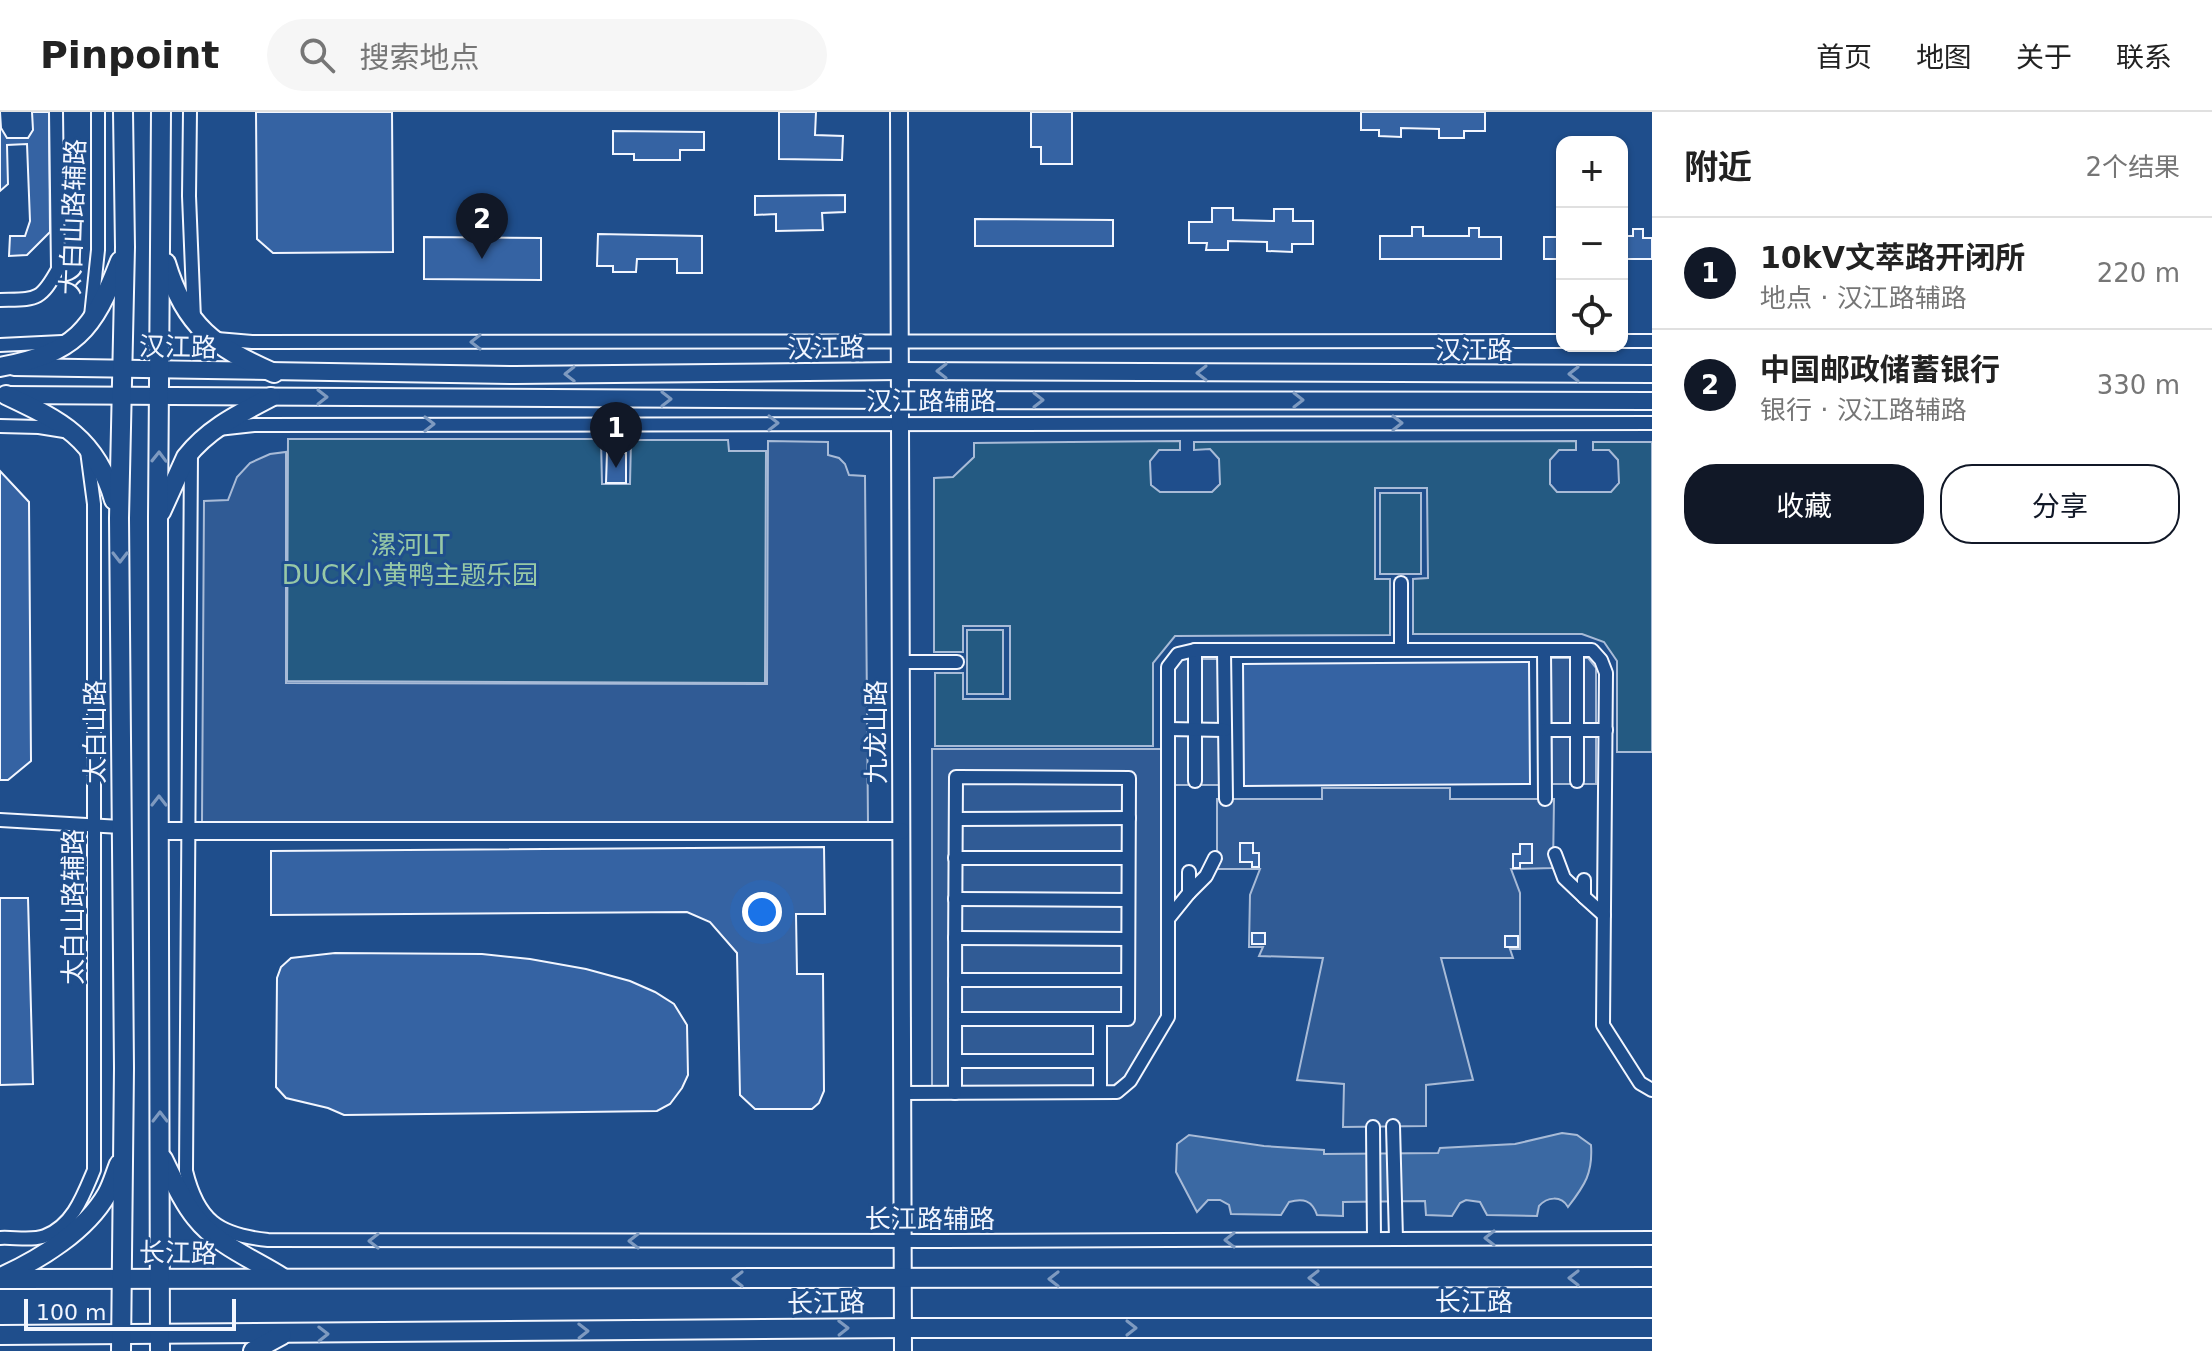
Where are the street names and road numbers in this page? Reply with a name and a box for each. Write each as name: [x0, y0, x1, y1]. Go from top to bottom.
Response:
street label: 太白山路辅路: [55, 139, 91, 295]
street label: 汉江路: [139, 331, 217, 363]
street label: 汉江路: [787, 332, 865, 364]
street label: 汉江路: [1435, 335, 1513, 365]
street label: 汉江路辅路: [866, 386, 996, 416]
street label: 太白山路: [80, 680, 110, 784]
street label: 九龙山路: [861, 680, 891, 784]
street label: 太白山路辅路: [58, 829, 88, 985]
street label: 长江路辅路: [865, 1204, 995, 1234]
street label: 长江路: [139, 1237, 217, 1269]
street label: 长江路: [787, 1287, 865, 1319]
street label: 长江路: [1435, 1287, 1513, 1317]

